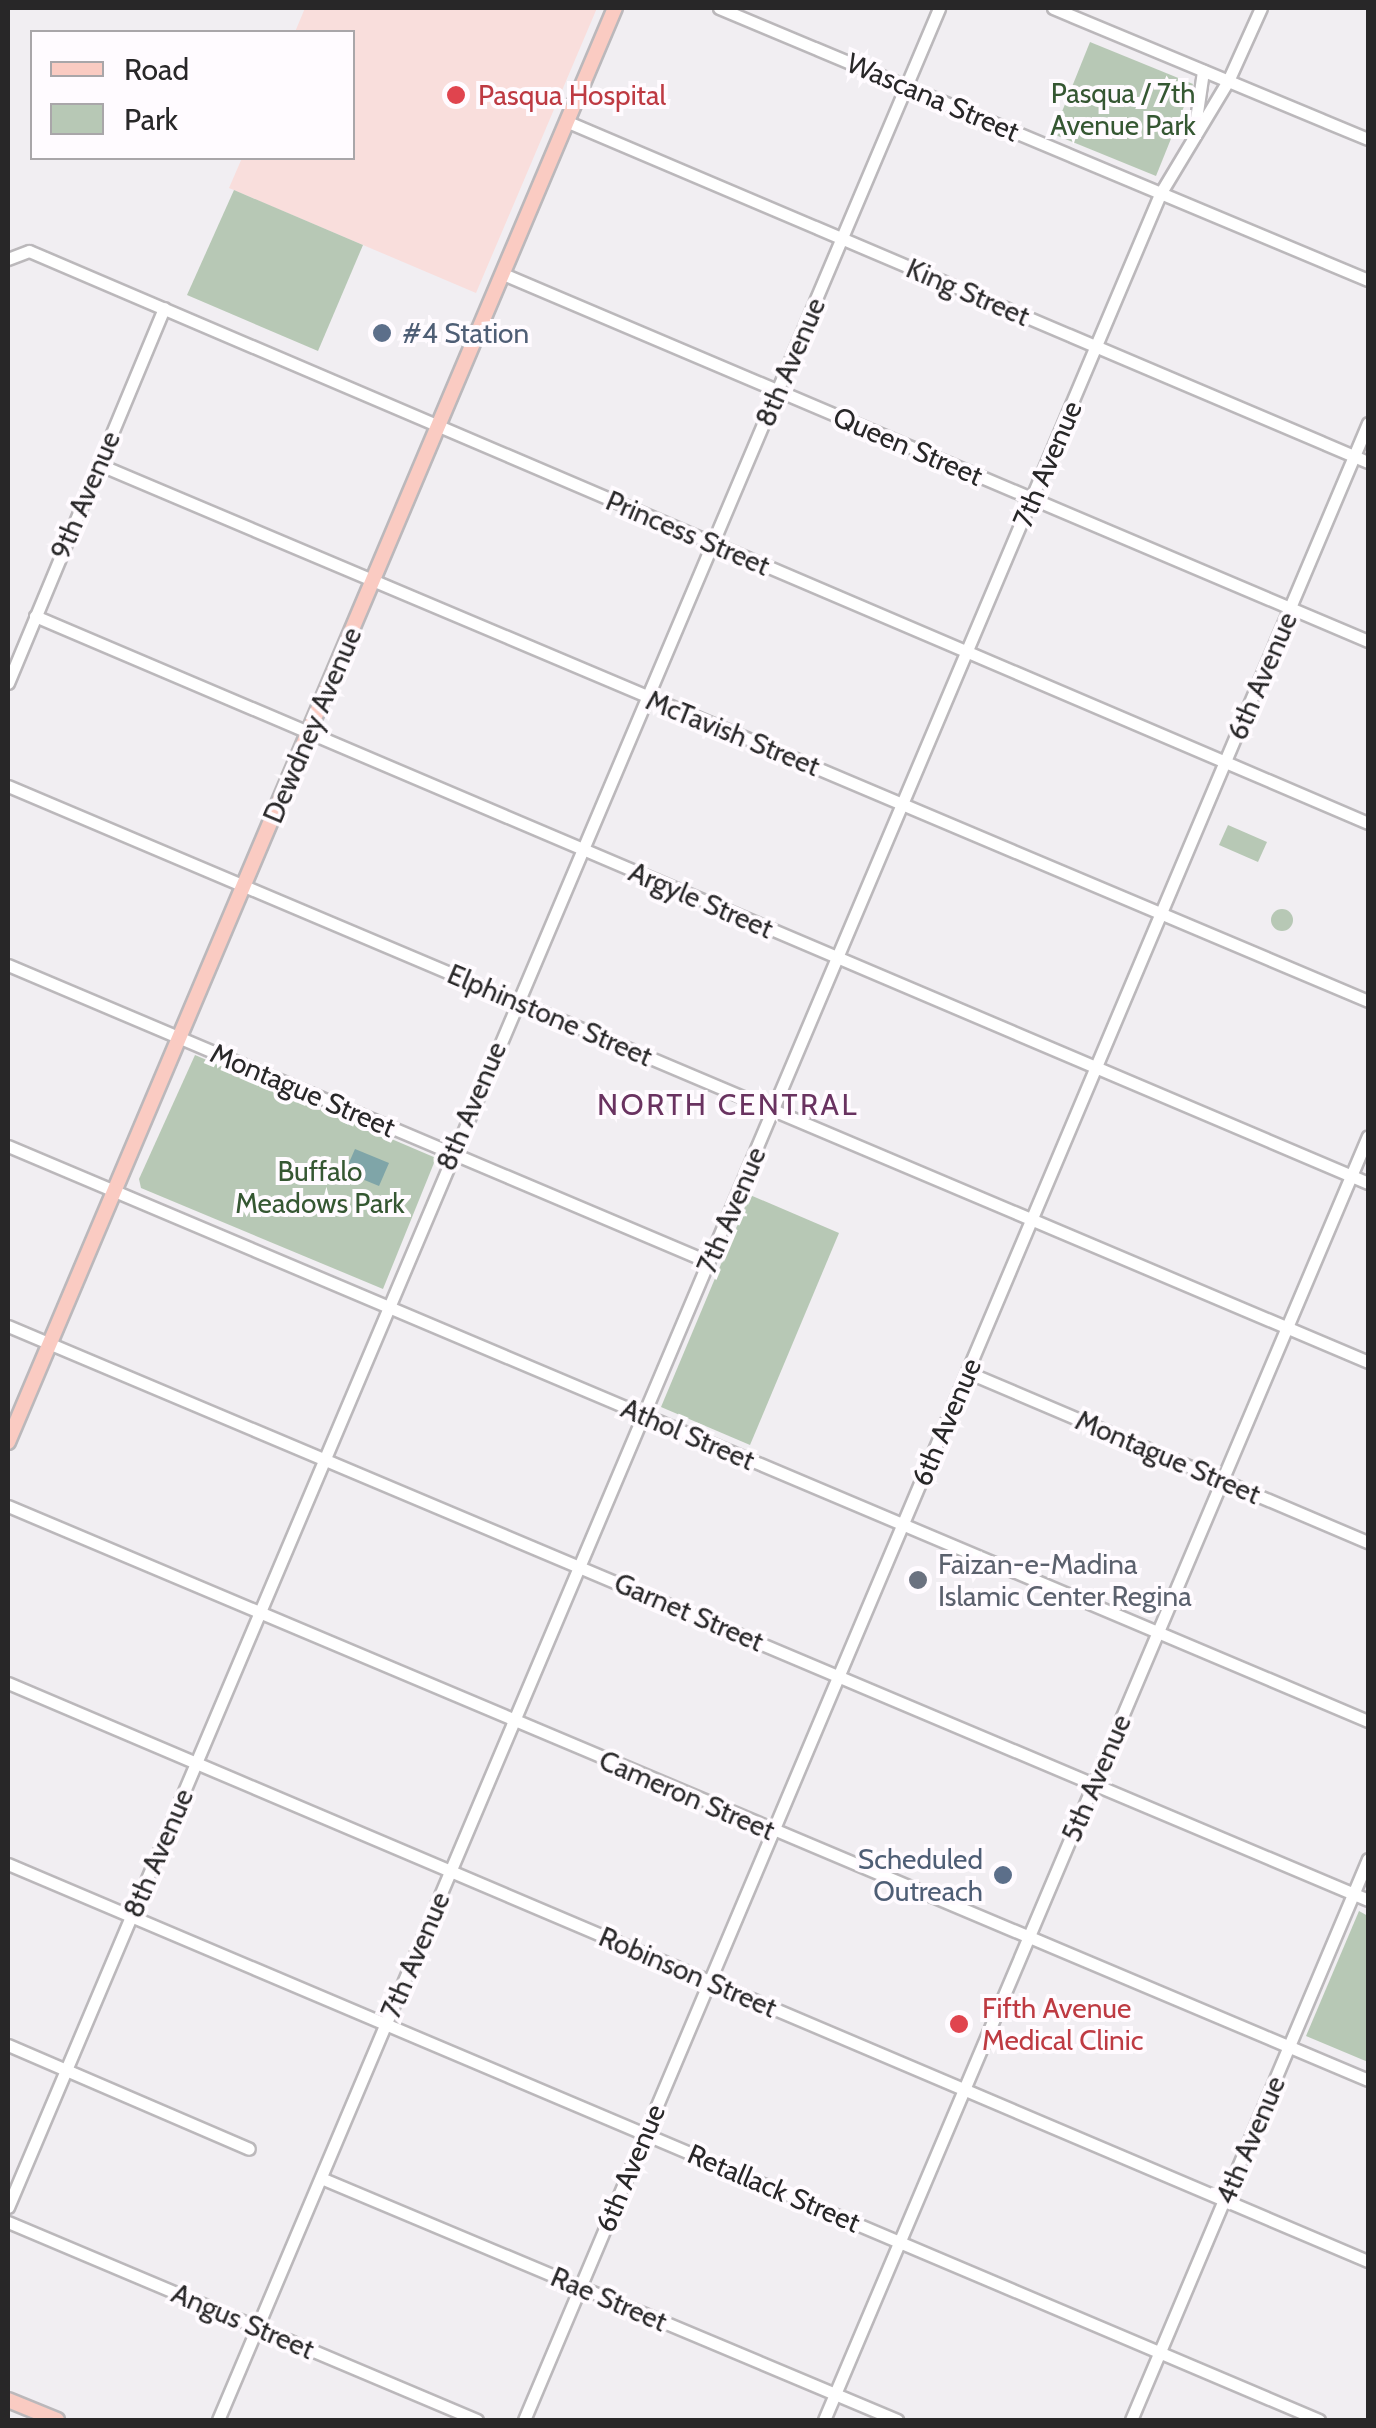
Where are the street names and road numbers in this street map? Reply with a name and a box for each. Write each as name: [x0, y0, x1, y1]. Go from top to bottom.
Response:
street label: Wascana Street: [842, 46, 1024, 148]
street label: King Street: [901, 251, 1035, 333]
street label: 8th Avenue: [748, 293, 832, 431]
street label: 7th Avenue: [1005, 396, 1089, 532]
street label: Queen Street: [828, 400, 988, 492]
street label: 9th Avenue: [43, 426, 127, 564]
street label: Princess Street: [601, 483, 775, 583]
street label: 6th Avenue: [1220, 607, 1304, 745]
street label: Dewdney Avenue: [256, 622, 368, 828]
street label: McTavish Street: [641, 683, 825, 783]
street label: Argyle Street: [624, 855, 778, 945]
street label: Elphinstone Street: [443, 957, 657, 1073]
street label: Montague Street: [206, 1036, 400, 1144]
street label: 8th Avenue: [429, 1037, 513, 1175]
street label: 7th Avenue: [689, 1142, 773, 1278]
street label: 6th Avenue: [904, 1353, 988, 1491]
street label: Athol Street: [616, 1391, 760, 1477]
street label: Montague Street: [1071, 1403, 1265, 1511]
street label: Garnet Street: [609, 1566, 769, 1658]
street label: 5th Avenue: [1054, 1709, 1138, 1847]
street label: Cameron Street: [594, 1743, 780, 1847]
street label: 8th Avenue: [116, 1784, 200, 1922]
street label: 7th Avenue: [373, 1887, 457, 2023]
street label: Robinson Street: [594, 1919, 782, 2025]
street label: 4th Avenue: [1208, 2071, 1292, 2209]
street label: 6th Avenue: [588, 2099, 672, 2237]
street label: Retallack Street: [683, 2137, 865, 2239]
street label: Rae Street: [546, 2260, 672, 2338]
street label: Angus Street: [167, 2276, 319, 2366]

